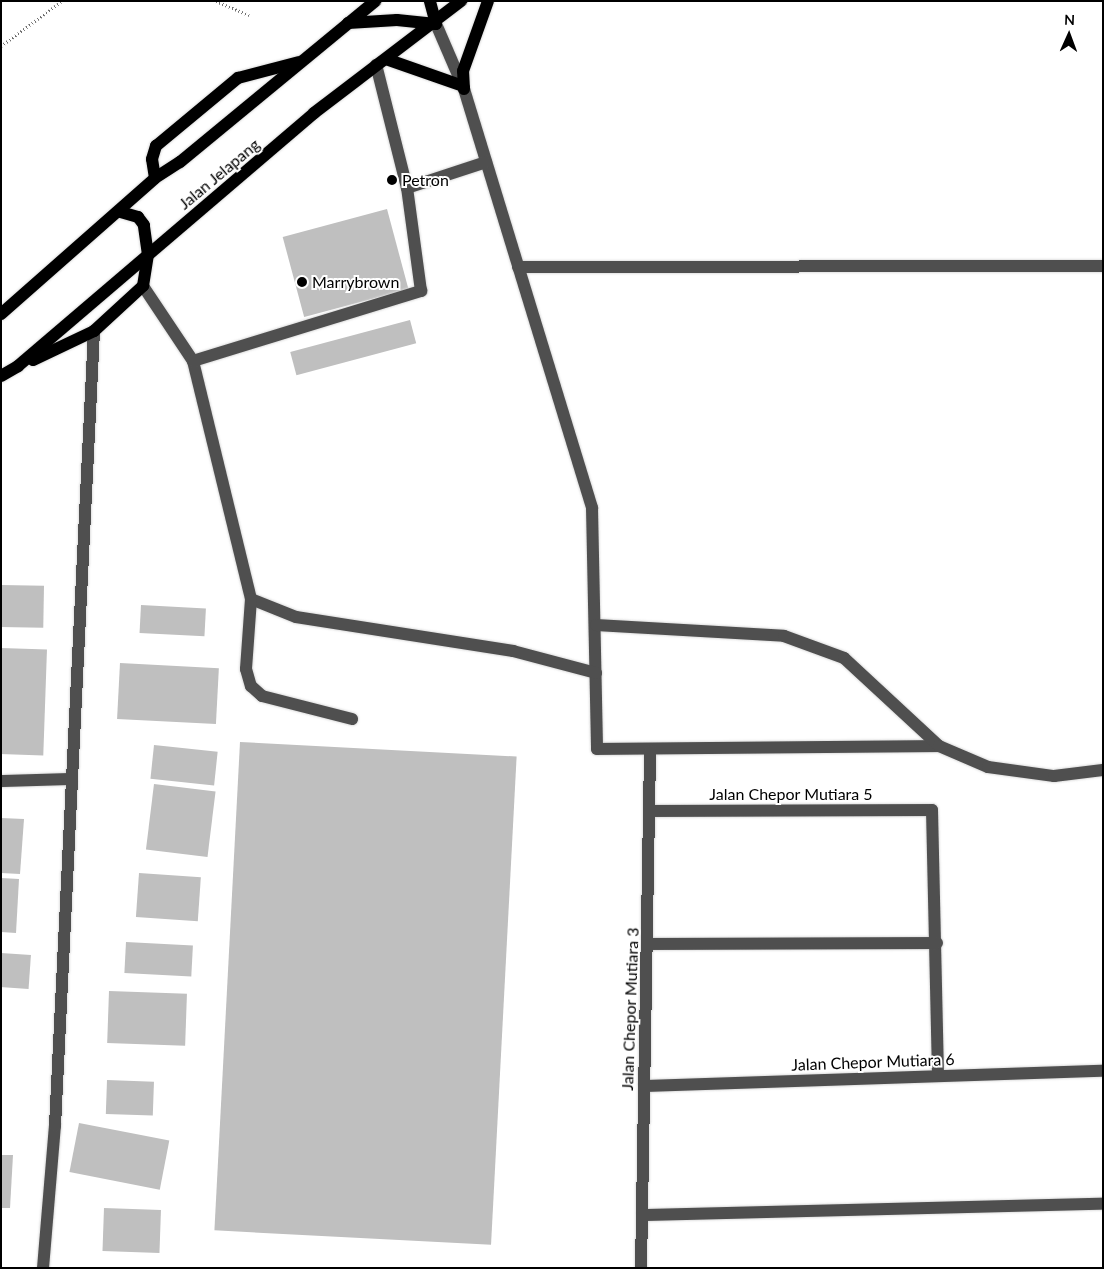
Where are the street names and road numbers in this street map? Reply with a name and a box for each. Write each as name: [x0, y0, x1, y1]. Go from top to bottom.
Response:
street label: Jalan Jelapang: [175, 135, 263, 213]
street label: Jalan Chepor Mutiara 5: [709, 784, 873, 804]
street label: Jalan Chepor Mutiara 3: [618, 927, 642, 1091]
street label: Jalan Chepor Mutiara 6: [791, 1050, 955, 1074]

